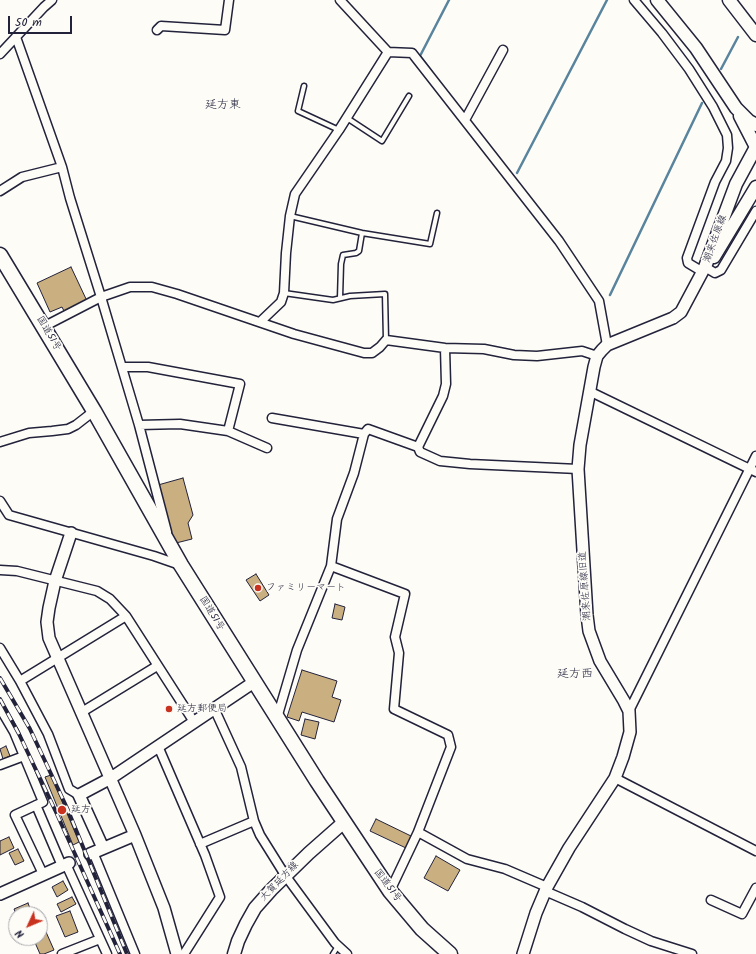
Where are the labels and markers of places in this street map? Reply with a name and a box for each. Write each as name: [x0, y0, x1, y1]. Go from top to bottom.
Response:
place label: ファミリーマート: [266, 582, 346, 594]
marker: ファミリーマート: [253, 583, 263, 593]
place label: 延方郵便局: [177, 703, 227, 715]
marker: 延方郵便局: [164, 704, 174, 714]
marker: 延方: [56, 804, 68, 816]
place label: 延方: [71, 804, 91, 816]

